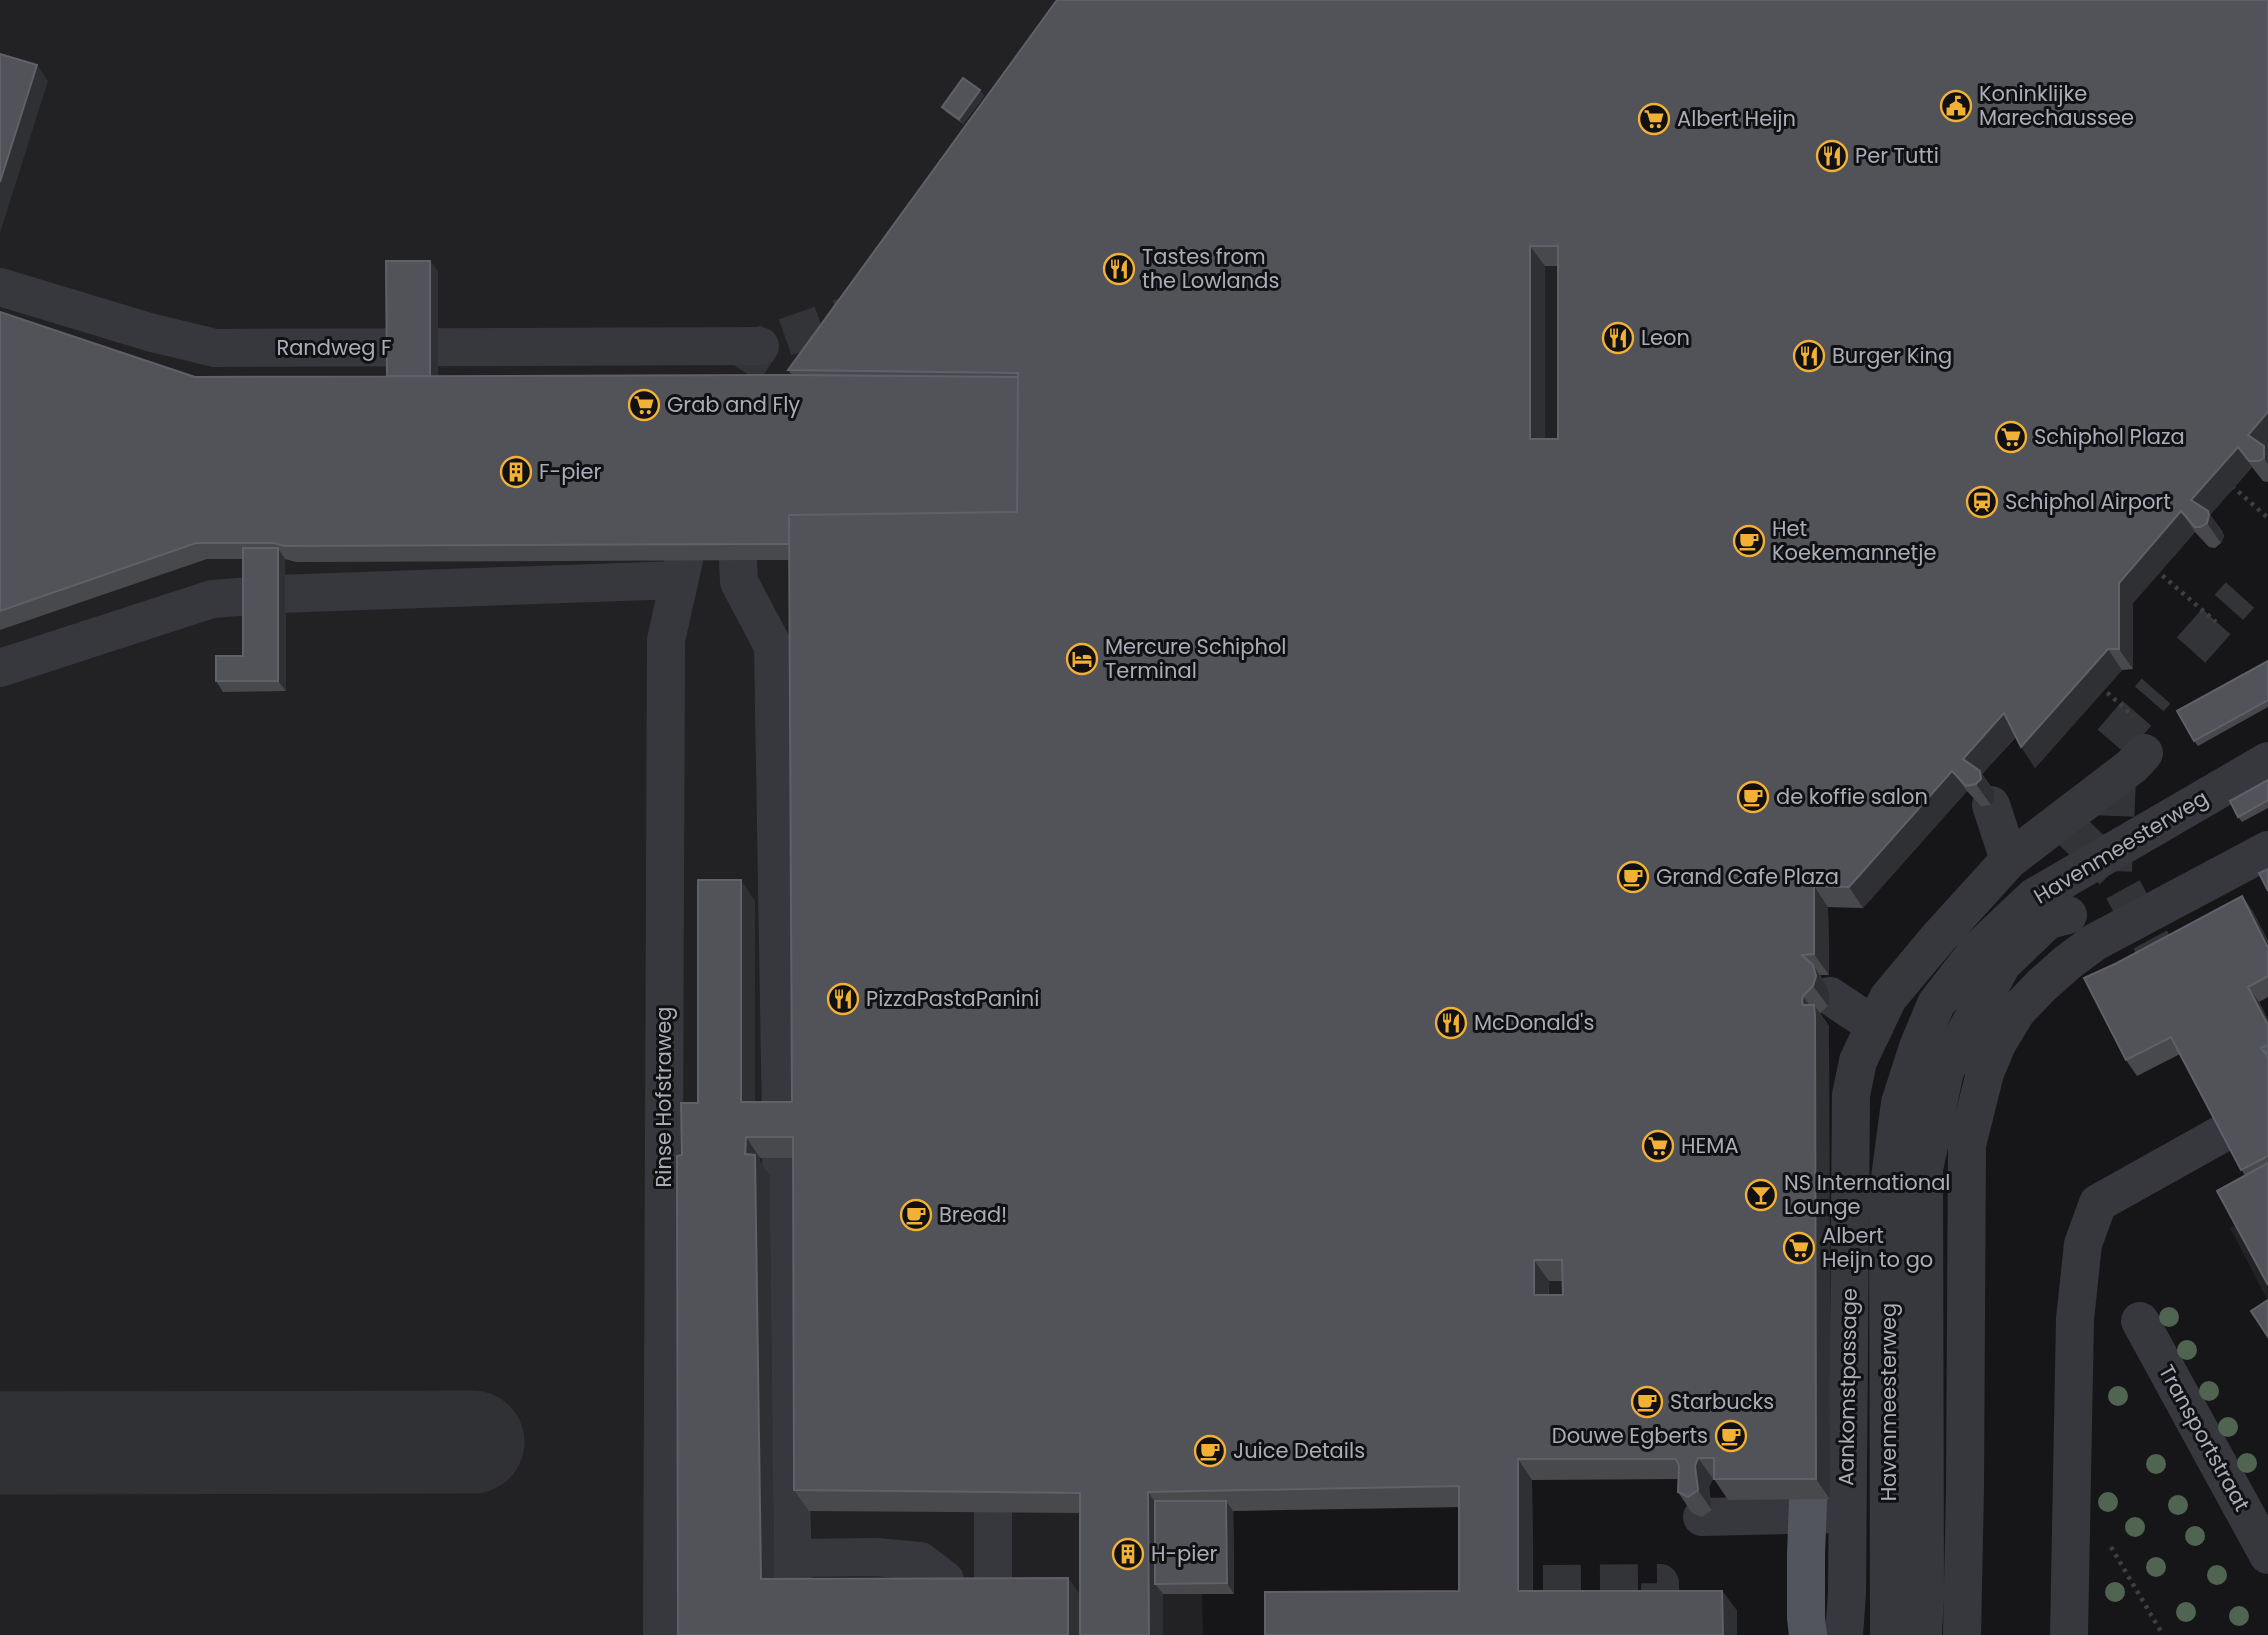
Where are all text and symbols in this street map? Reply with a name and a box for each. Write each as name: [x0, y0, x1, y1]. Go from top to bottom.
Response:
place label: Koninklijke Marechaussee: [1979, 79, 2134, 132]
public building icon: Koninklijke Marechaussee: [1939, 89, 1973, 123]
supermarket icon: Albert Heijn: [1637, 102, 1671, 136]
place label: Albert Heijn: [1677, 104, 1796, 133]
restaurant icon: Per Tutti: [1815, 139, 1849, 173]
place label: Per Tutti: [1855, 141, 1939, 170]
place label: Tastes from the Lowlands: [1142, 242, 1279, 295]
restaurant icon: Tastes from the Lowlands: [1102, 252, 1136, 286]
restaurant icon: Leon: [1601, 321, 1635, 355]
place label: Leon: [1641, 323, 1690, 352]
street label: Randweg F: [276, 333, 392, 362]
restaurant icon: Burger King: [1792, 339, 1826, 373]
place label: Burger King: [1832, 341, 1952, 370]
supermarket icon: Grab and Fly: [627, 388, 661, 422]
place label: Grab and Fly: [667, 390, 800, 419]
supermarket icon: Schiphol Plaza: [1994, 420, 2028, 454]
place label: Schiphol Plaza: [2034, 422, 2185, 451]
building icon: F-pier: [499, 455, 533, 489]
place label: F-pier: [539, 457, 602, 486]
station icon: Schiphol Airport: [1965, 485, 1999, 519]
place label: Schiphol Airport: [2005, 487, 2171, 516]
place label: Het Koekemannetje: [1772, 514, 1936, 567]
cafe icon: Het Koekemannetje: [1732, 524, 1766, 558]
place label: Mercure Schiphol Terminal: [1105, 632, 1287, 685]
hotel icon: Mercure Schiphol Terminal: [1065, 642, 1099, 676]
cafe icon: de koffie salon: [1736, 780, 1770, 814]
place label: de koffie salon: [1776, 782, 1928, 811]
street label: Havenmeesterweg: [2028, 783, 2213, 910]
cafe icon: Grand Cafe Plaza: [1616, 860, 1650, 894]
place label: Grand Cafe Plaza: [1656, 862, 1839, 891]
restaurant icon: PizzaPastaPanini: [826, 982, 860, 1016]
place label: PizzaPastaPanini: [866, 984, 1039, 1013]
restaurant icon: McDonald's: [1434, 1006, 1468, 1040]
street label: Rinse Hofstraweg: [649, 1007, 678, 1187]
place label: McDonald's: [1474, 1008, 1594, 1037]
supermarket icon: HEMA: [1641, 1129, 1675, 1163]
place label: HEMA: [1681, 1131, 1739, 1160]
place label: NS International Lounge: [1784, 1168, 1951, 1221]
bar icon: NS International Lounge: [1744, 1178, 1778, 1212]
cafe icon: Bread!: [899, 1198, 933, 1232]
place label: Bread!: [939, 1200, 1007, 1229]
place label: Albert Heijn to go: [1822, 1221, 1933, 1274]
supermarket icon: Albert Heijn to go: [1782, 1231, 1816, 1265]
street label: Aankomstpassage: [1831, 1288, 1864, 1486]
street label: Havenmeesterweg: [1874, 1303, 1903, 1501]
street label: Transportstraat: [2152, 1359, 2257, 1516]
cafe icon: Starbucks: [1630, 1385, 1664, 1419]
place label: Starbucks: [1670, 1387, 1774, 1416]
cafe icon: Douwe Egberts: [1714, 1419, 1748, 1453]
place label: Douwe Egberts: [1552, 1421, 1708, 1450]
cafe icon: Juice Details: [1193, 1434, 1227, 1468]
place label: Juice Details: [1233, 1436, 1365, 1465]
building icon: H-pier: [1111, 1537, 1145, 1571]
place label: H-pier: [1151, 1539, 1217, 1568]

